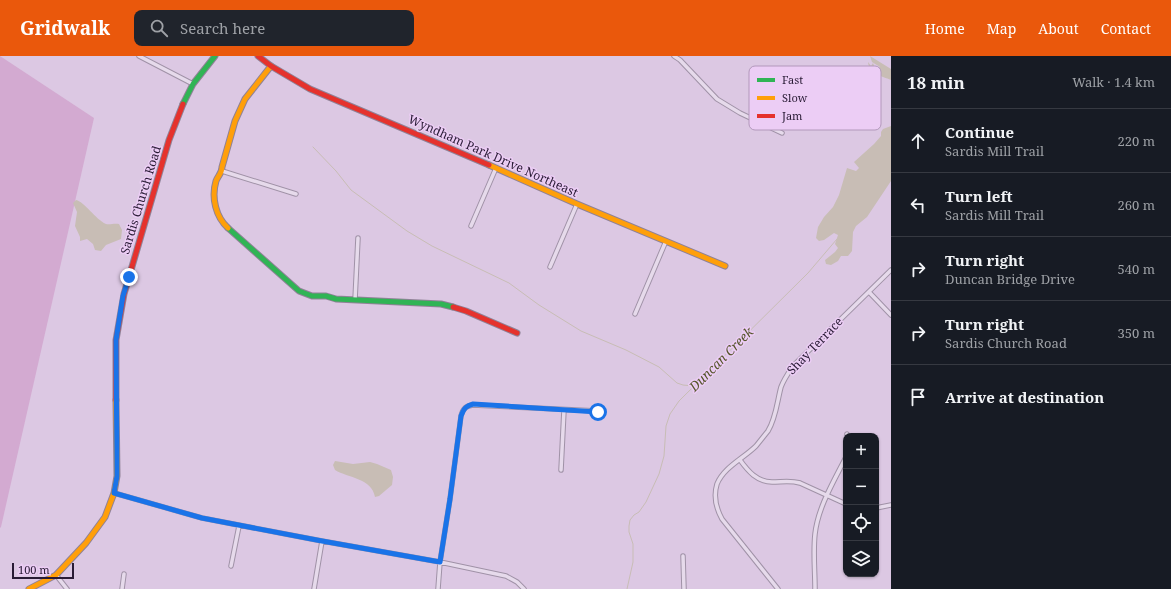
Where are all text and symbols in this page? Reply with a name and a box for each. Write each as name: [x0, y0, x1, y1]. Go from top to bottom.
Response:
search box: [134, 10, 414, 46]
text: Gridwalk: [20, 15, 110, 41]
icon: search: [148, 17, 170, 39]
text: Search here: [180, 18, 265, 38]
text: Home: [925, 19, 965, 38]
text: Map: [987, 19, 1016, 38]
text: About: [1038, 19, 1079, 38]
text: Contact: [1101, 19, 1151, 38]
legend: [749, 66, 881, 130]
text: 18 min: [907, 71, 965, 94]
text: Fast: [782, 72, 803, 87]
text: Walk · 1.4 km: [1072, 73, 1155, 91]
text: Slow: [782, 90, 808, 105]
text: Jam: [781, 108, 803, 123]
street label: Wyndham Park Drive Northeast: [406, 110, 581, 201]
text: Continue: [945, 122, 1014, 142]
icon: ahead: [907, 130, 929, 152]
text: 220 m: [1118, 132, 1155, 150]
text: Sardis Mill Trail: [945, 142, 1044, 160]
street label: Sardis Church Road: [116, 143, 165, 256]
text: Turn left: [945, 186, 1013, 206]
icon: left: [907, 194, 929, 216]
text: 260 m: [1118, 196, 1155, 214]
text: Sardis Mill Trail: [945, 206, 1044, 224]
text: Turn right: [945, 250, 1024, 270]
icon: right: [907, 258, 929, 280]
text: 540 m: [1118, 260, 1155, 278]
route end: [120, 268, 138, 286]
text: Duncan Bridge Drive: [945, 270, 1075, 288]
street label: Shay Terrace: [783, 313, 846, 378]
text: Turn right: [945, 314, 1024, 334]
water label: Duncan Creek: [684, 322, 758, 396]
icon: right: [907, 322, 929, 344]
text: 350 m: [1118, 324, 1155, 342]
text: Sardis Church Road: [945, 334, 1067, 352]
icon: arrive: [907, 386, 929, 408]
text: Arrive at destination: [945, 387, 1104, 407]
route start: [589, 403, 607, 421]
map controls: [843, 433, 879, 577]
button: +: [843, 433, 879, 469]
button: −: [843, 469, 879, 505]
button: locate: [843, 505, 879, 541]
button: layers: [843, 541, 879, 577]
scale bar: [12, 561, 74, 580]
text: 100 m: [18, 562, 50, 577]

